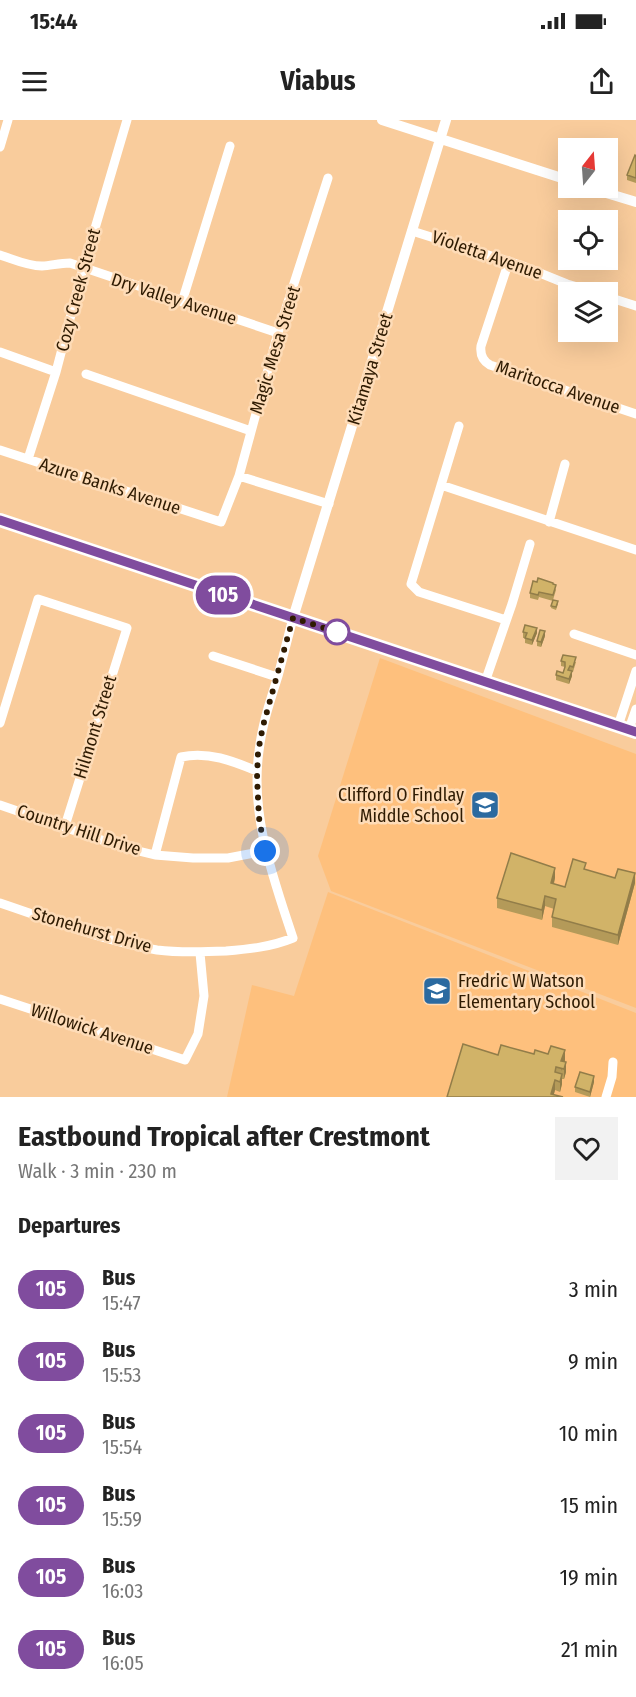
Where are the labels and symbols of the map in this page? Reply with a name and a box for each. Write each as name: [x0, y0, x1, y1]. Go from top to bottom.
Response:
north arrow: [558, 138, 618, 198]
street label: Cozy Creek Street: [51, 226, 105, 354]
street label: Violetta Avenue: [429, 226, 545, 284]
street label: Dry Valley Avenue: [108, 268, 240, 330]
street label: Magic Mesa Street: [245, 283, 305, 417]
street label: Kitamaya Street: [343, 310, 398, 428]
street label: Maritocca Avenue: [493, 356, 623, 419]
street label: Azure Banks Avenue: [37, 453, 184, 519]
line badge: 105: [188, 576, 258, 614]
unlabelled marker: [324, 619, 350, 645]
street label: Hilmont Street: [69, 672, 121, 782]
place label: Clifford O Findlay Middle School: [338, 784, 464, 827]
school or university icon: Clifford O Findlay Middle School: [469, 789, 501, 821]
street label: Country Hill Drive: [14, 800, 144, 860]
your location: [250, 836, 280, 866]
street label: Stonehurst Drive: [30, 902, 154, 958]
place label: Fredric W Watson Elementary School: [458, 970, 595, 1013]
school or university icon: Fredric W Watson Elementary School: [421, 975, 453, 1007]
street label: Willowick Avenue: [28, 999, 156, 1059]

